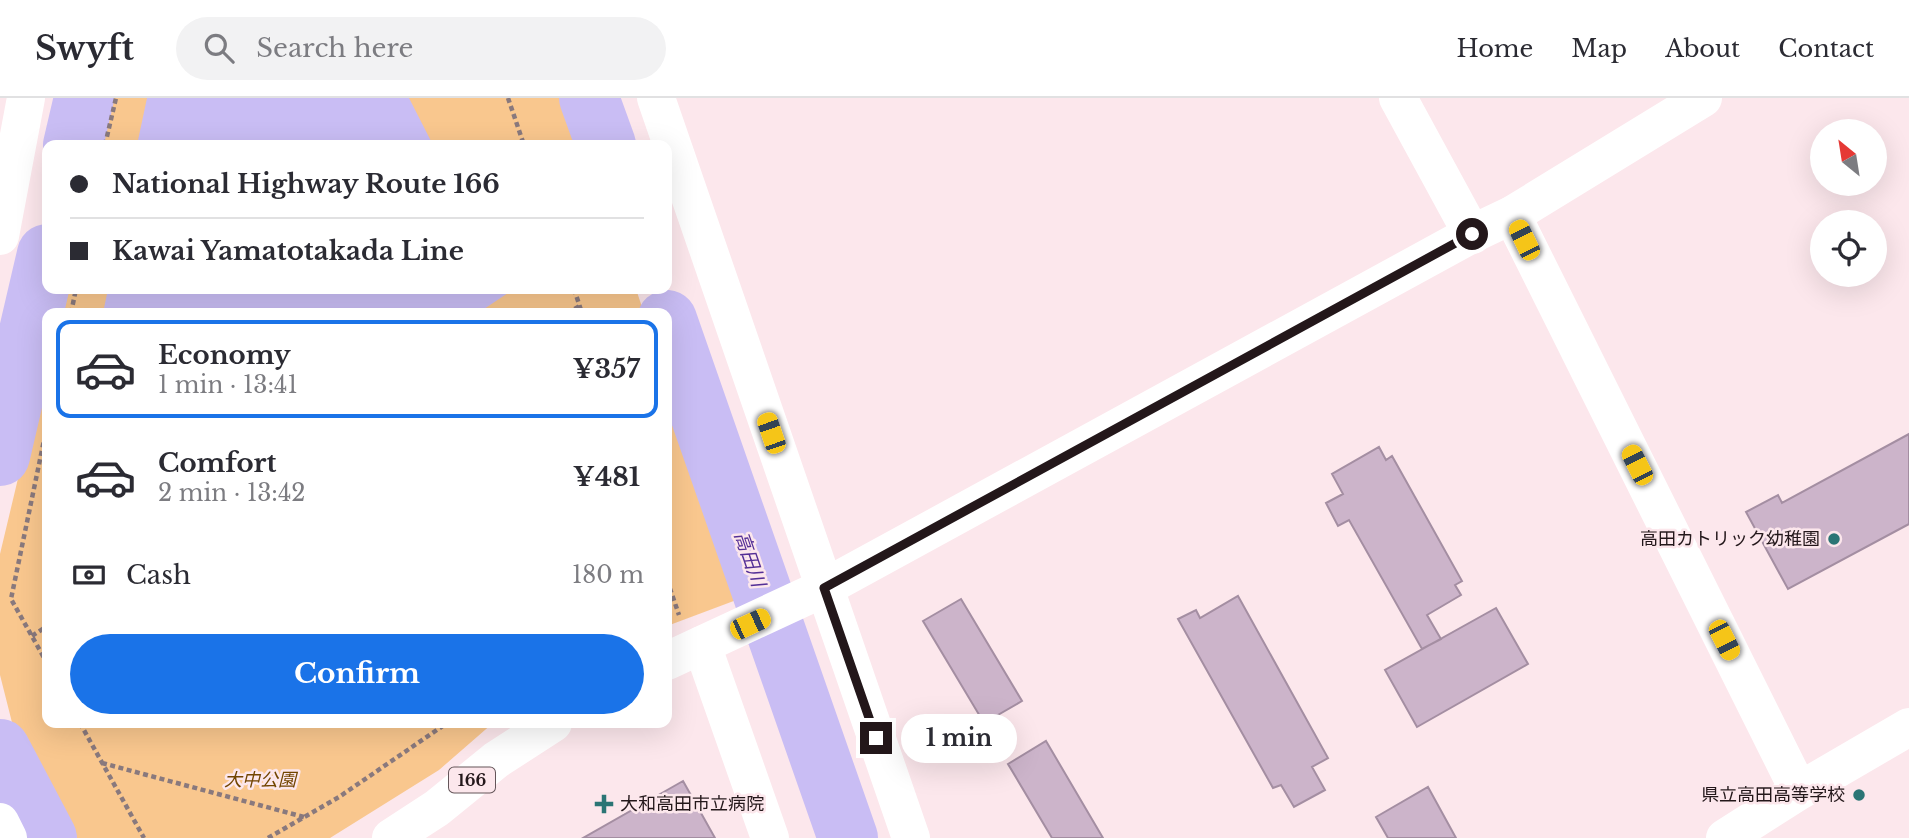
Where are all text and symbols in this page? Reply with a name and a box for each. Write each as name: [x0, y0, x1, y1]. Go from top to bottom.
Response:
search box: [176, 17, 666, 80]
text: Swyft: [35, 28, 134, 69]
icon: search: [200, 29, 238, 67]
text: Search here: [256, 32, 414, 64]
text: Home: [1457, 34, 1533, 63]
text: Map: [1571, 34, 1627, 63]
text: About: [1665, 34, 1740, 63]
text: Contact: [1778, 34, 1874, 63]
north arrow: [1810, 119, 1886, 196]
map controls: [1810, 119, 1887, 287]
text: National Highway Route 166: [112, 168, 500, 200]
button: locate: [1810, 210, 1887, 287]
car: [1506, 217, 1543, 263]
route start: [1456, 218, 1488, 250]
text: Kawai Yamatotakada Line: [112, 235, 464, 267]
icon: car: [74, 338, 137, 401]
text: Economy: [158, 339, 291, 371]
text: ¥357: [572, 353, 640, 385]
text: 1 min · 13:41: [158, 371, 298, 399]
car: [755, 410, 788, 456]
car: [1619, 442, 1656, 488]
icon: car: [74, 446, 137, 509]
text: Comfort: [158, 447, 276, 479]
text: ¥481: [573, 461, 640, 493]
text: 2 min · 13:42: [158, 479, 306, 507]
water label: 高田川: [730, 528, 771, 592]
place label: 高田カトリック幼稚園: [1640, 528, 1820, 550]
marker: 高田カトリック幼稚園: [1826, 531, 1842, 547]
icon: cash: [70, 556, 108, 594]
text: Cash: [126, 559, 191, 591]
text: 180 m: [572, 561, 644, 589]
car: [727, 606, 774, 642]
car: [1706, 617, 1743, 663]
button: Confirm: [70, 634, 644, 714]
callout: 1 min: [900, 714, 1016, 762]
route end: [860, 722, 892, 754]
text: 1 min: [926, 724, 992, 752]
road number: 166: [449, 768, 495, 792]
park label: 大中公園: [224, 769, 299, 791]
place label: 県立高田高等学校: [1701, 784, 1845, 806]
marker: 県立高田高等学校: [1851, 787, 1867, 803]
place label: 大和高田市立病院: [620, 793, 764, 815]
marker: 大和高田市立病院: [594, 794, 614, 814]

